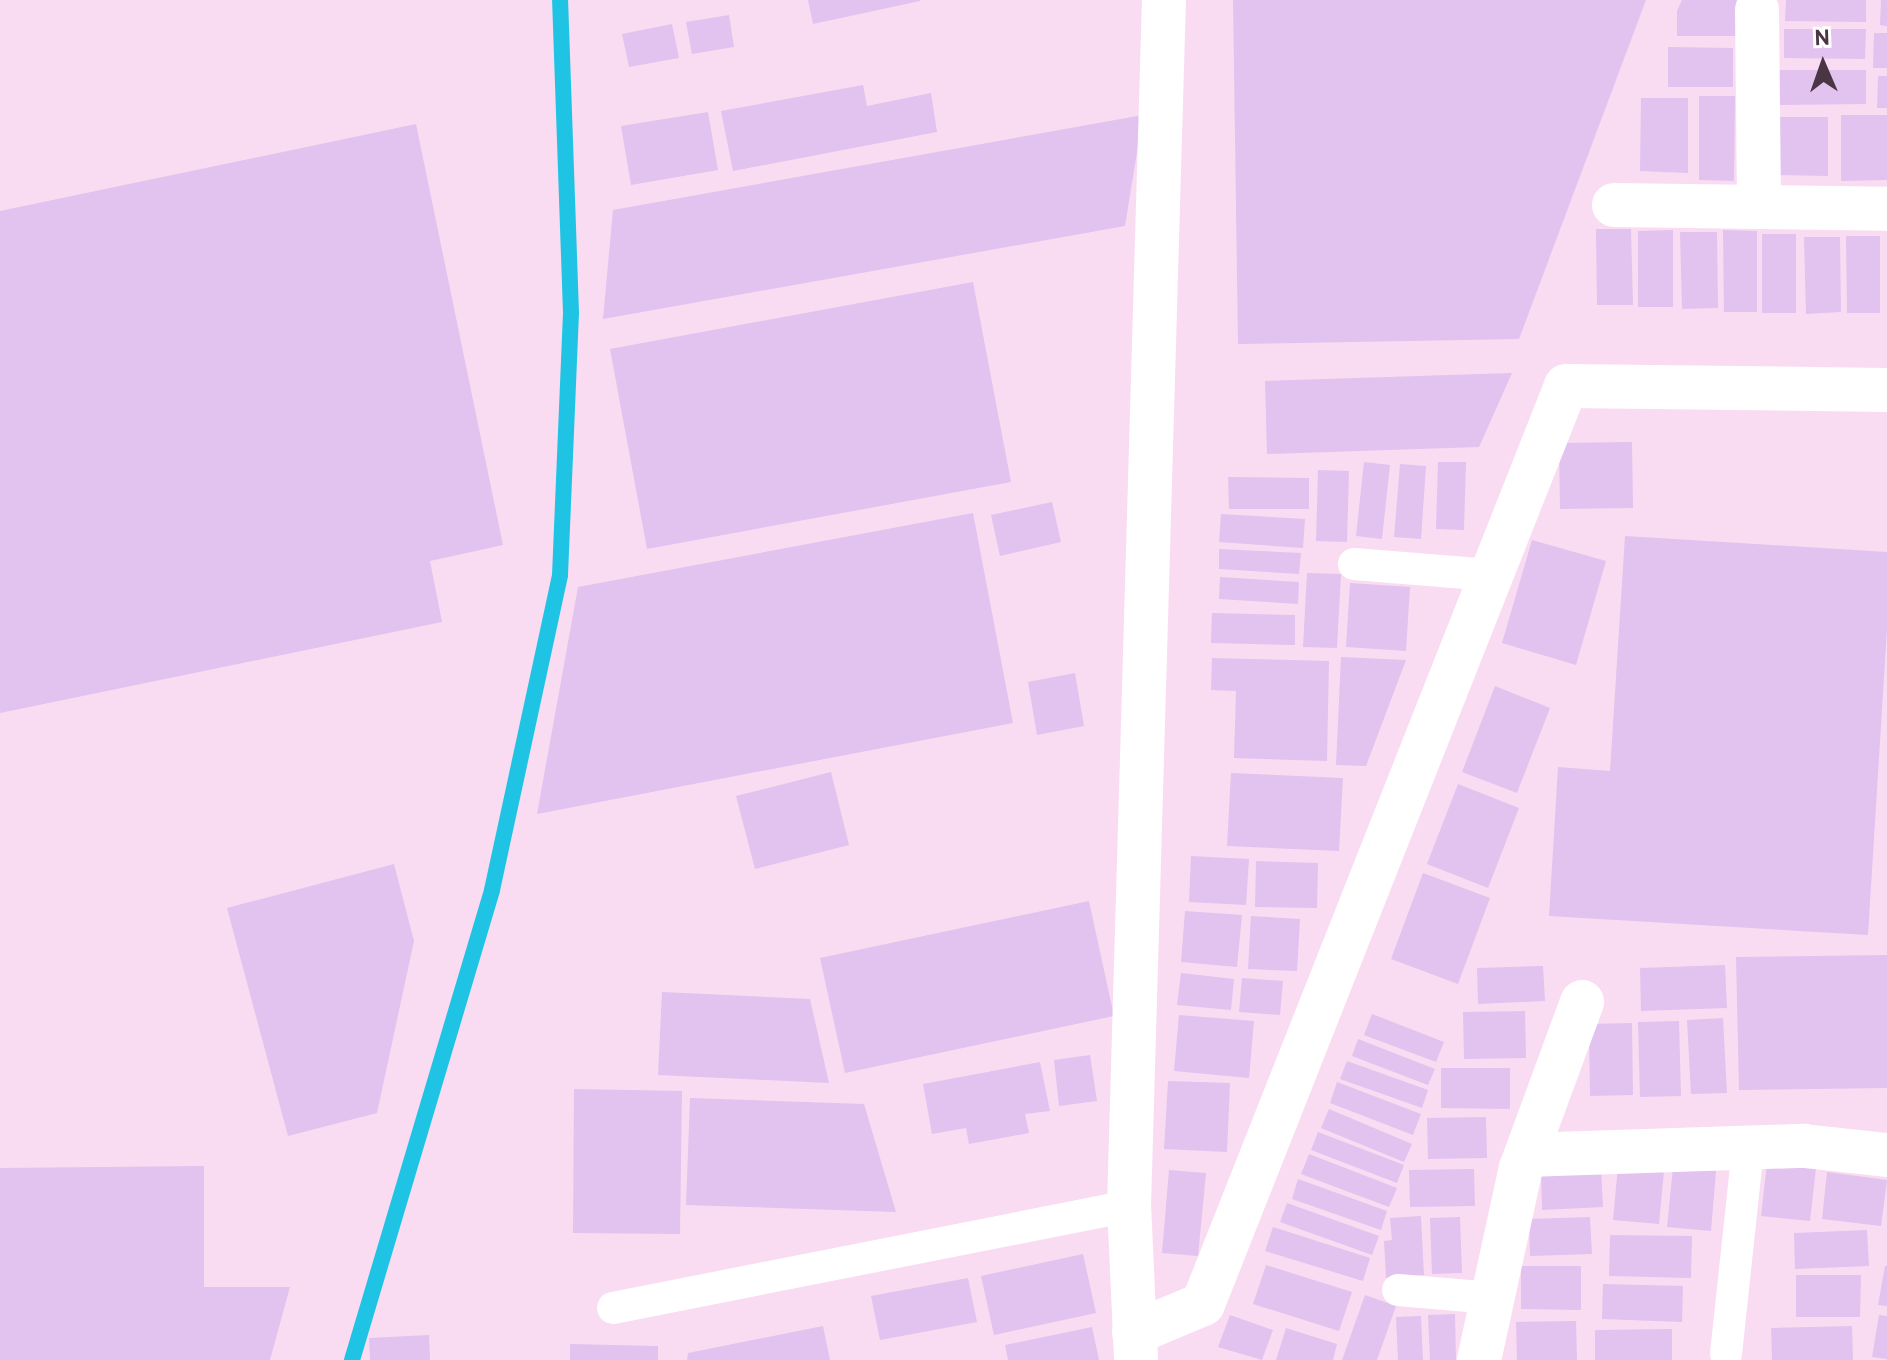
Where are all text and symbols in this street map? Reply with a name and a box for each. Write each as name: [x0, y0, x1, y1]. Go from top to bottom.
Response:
north arrow: [1783, 24, 1863, 104]
text: N: [1814, 26, 1831, 53]

